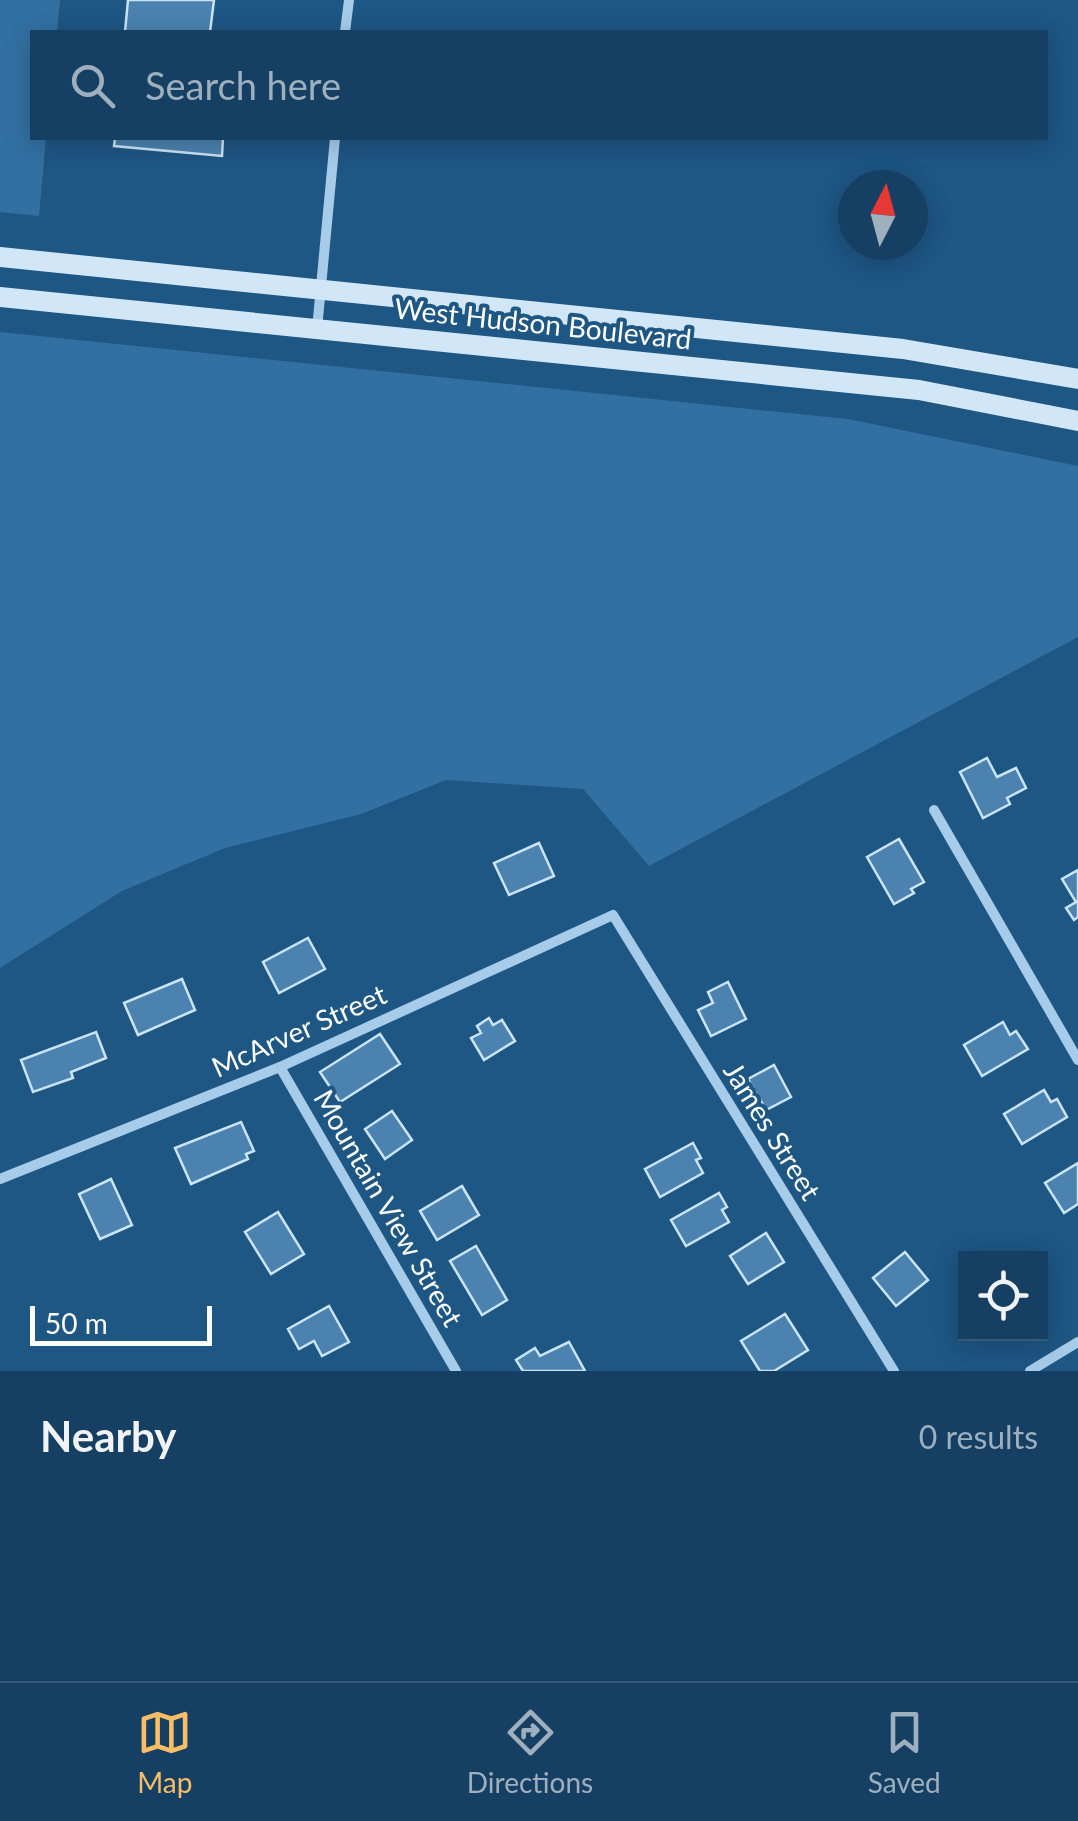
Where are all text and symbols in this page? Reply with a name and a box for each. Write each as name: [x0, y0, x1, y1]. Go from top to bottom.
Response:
search box: [30, 30, 1048, 140]
icon: search: [65, 58, 120, 113]
text: Search here: [145, 62, 341, 108]
north arrow: [838, 170, 928, 260]
street label: West Hudson Boulevard: [393, 290, 693, 356]
street label: McArver Street: [206, 976, 391, 1084]
street label: James Street: [717, 1055, 829, 1206]
street label: Mountain View Street: [307, 1083, 470, 1332]
map controls: [958, 1251, 1048, 1341]
button: locate: [958, 1251, 1048, 1341]
scale bar: [30, 1301, 212, 1346]
text: 50 m: [45, 1306, 108, 1340]
text: Nearby: [40, 1411, 177, 1461]
text: 0 results: [919, 1417, 1038, 1456]
tab: Map: [137, 1705, 192, 1799]
tab: Directions: [467, 1705, 593, 1799]
tab: Saved: [868, 1705, 941, 1799]

